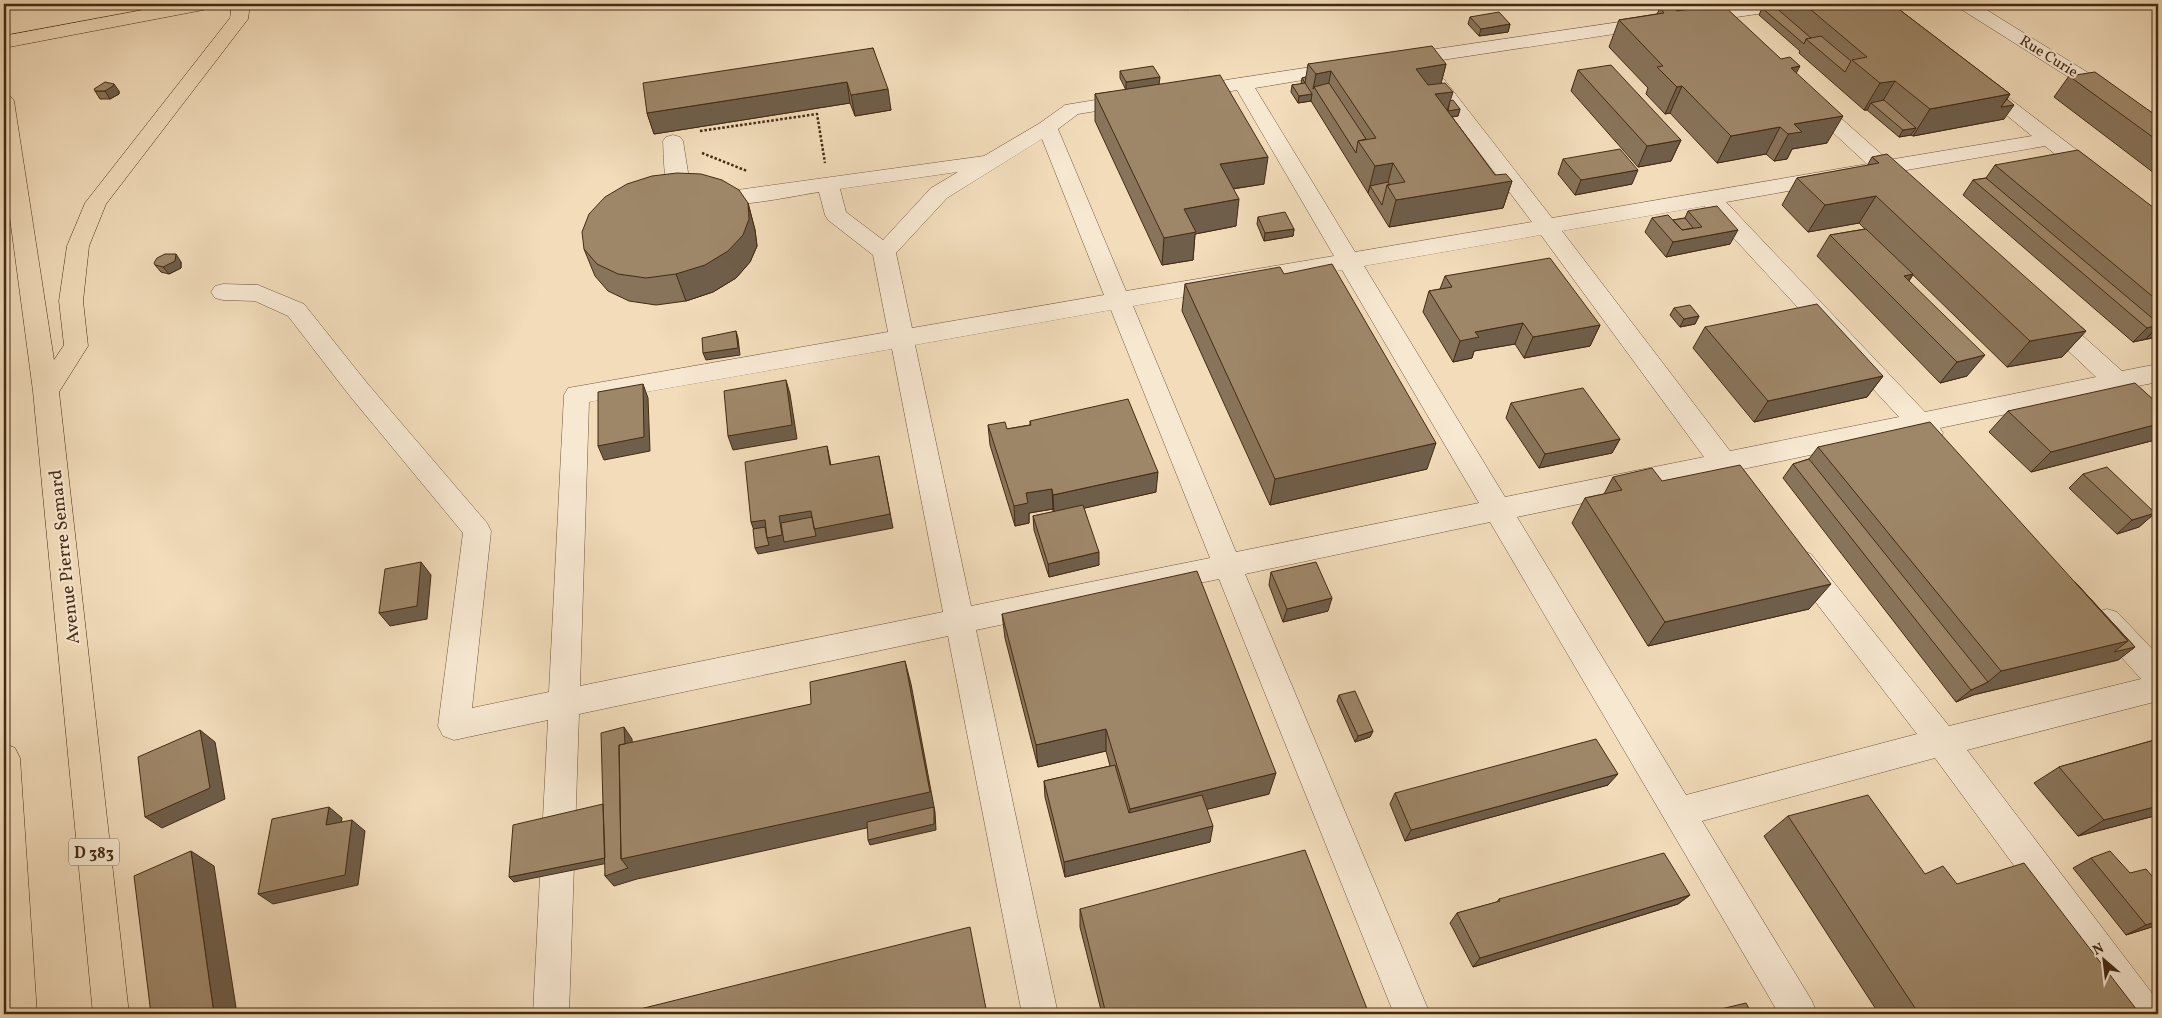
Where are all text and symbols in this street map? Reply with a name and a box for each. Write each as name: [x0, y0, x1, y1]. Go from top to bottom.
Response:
street label: Rue Curie: [2015, 31, 2081, 83]
street label: Avenue Pierre Semard: [44, 468, 87, 645]
road number: D 383: [69, 839, 119, 866]
north arrow: [2080, 936, 2130, 986]
text: N: [2090, 939, 2108, 961]

